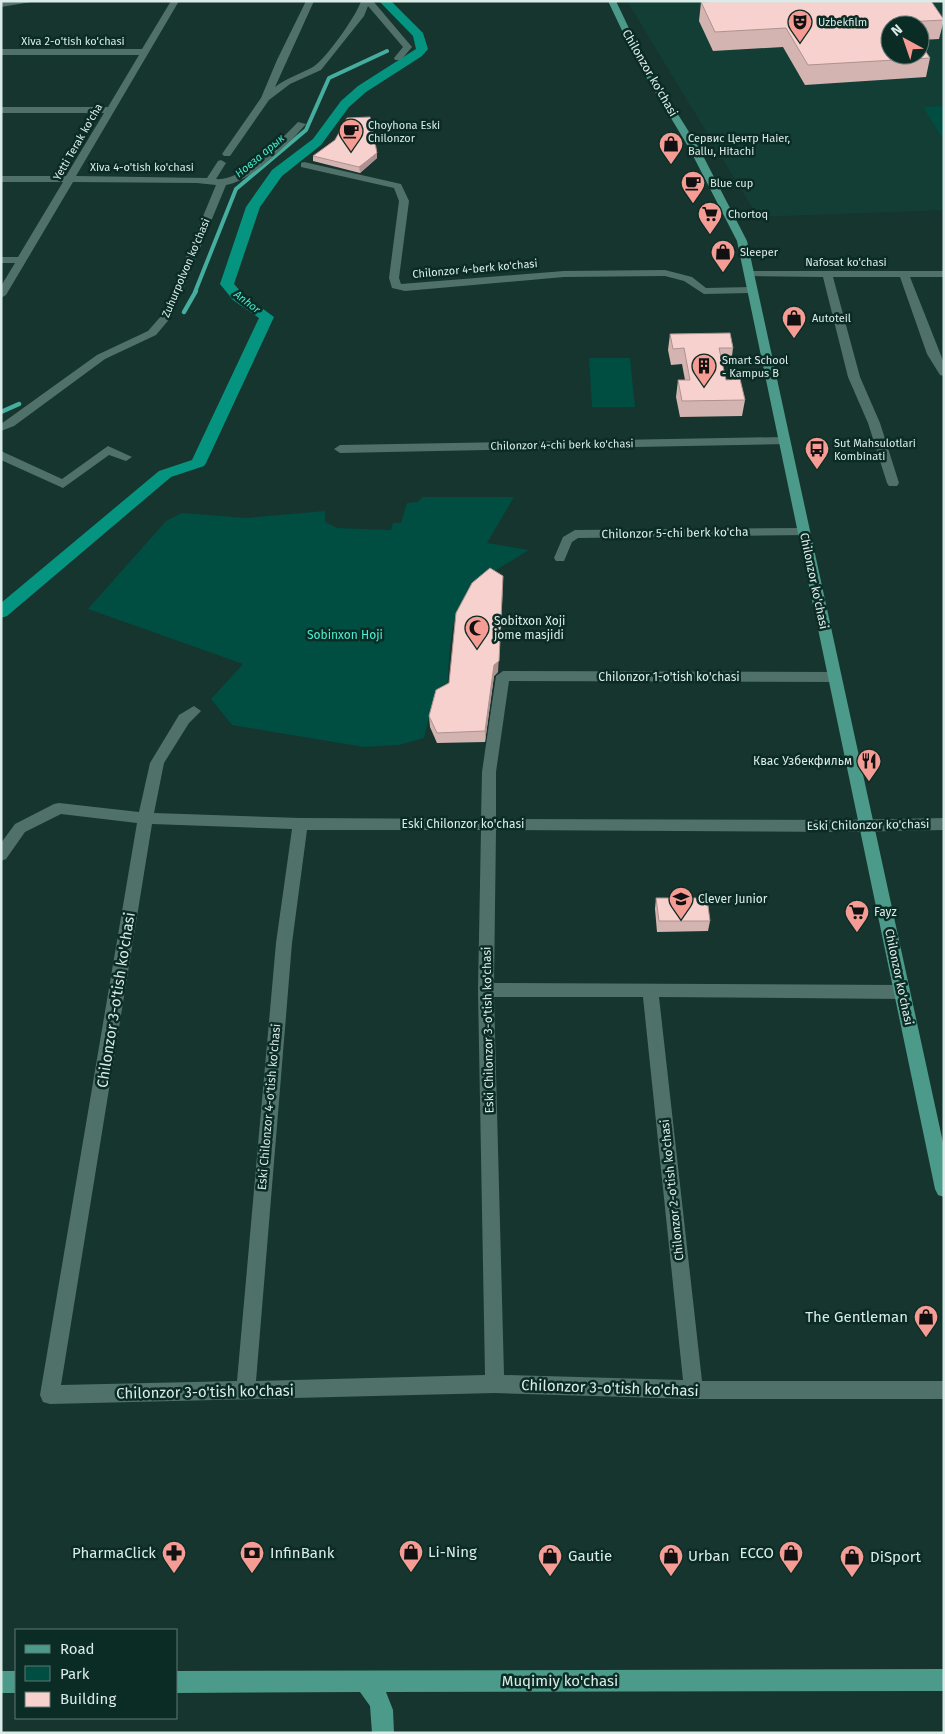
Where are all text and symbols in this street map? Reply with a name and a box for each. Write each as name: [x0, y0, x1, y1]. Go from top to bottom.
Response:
theatre icon: Uzbekfilm: [787, 9, 813, 43]
north arrow: [880, 15, 930, 65]
place label: Uzbekfilm: [818, 16, 867, 29]
text: N: [888, 21, 906, 40]
street label: Chilonzor ko'chasi: [619, 27, 681, 119]
street label: Xiva 2-o'tish ko'chasi: [21, 35, 125, 48]
street label: Yetti Terak ko'cha: [51, 101, 105, 183]
cafe icon: Choyhona Eski Chilonzor: [338, 118, 364, 152]
place label: Choyhona Eski Chilonzor: [368, 119, 440, 145]
shop icon: Сервис Центр Haier, Ballu, Hitachi: [658, 131, 684, 165]
water label: Новза арык: [233, 132, 287, 180]
place label: Сервис Центр Haier, Ballu, Hitachi: [688, 132, 791, 158]
street label: Xiva 4-o'tish ko'chasi: [90, 161, 194, 174]
cafe icon: Blue cup: [680, 170, 706, 204]
place label: Blue cup: [710, 177, 753, 190]
supermarket icon: Chortoq: [697, 201, 723, 235]
place label: Chortoq: [728, 208, 768, 221]
street label: Zuhurpolvon ko'chasi: [159, 217, 213, 319]
shop icon: Sleeper: [710, 239, 736, 273]
place label: Sleeper: [740, 246, 779, 259]
street label: Nafosat ko'chasi: [805, 256, 887, 269]
street label: Chilonzor 4-berk ko'chasi: [412, 257, 538, 281]
water label: Anhor: [231, 287, 263, 317]
shop icon: Autoteil: [781, 305, 807, 339]
place label: Autoteil: [812, 312, 851, 325]
building icon: Smart School - Kampus B: [691, 353, 717, 387]
place label: Smart School - Kampus B: [722, 354, 788, 380]
bus stop icon: Sut Mahsulotlari Kombinati: [804, 436, 830, 470]
street label: Chilonzor 4-chi berk ko'chasi: [490, 437, 634, 453]
place label: Sut Mahsulotlari Kombinati: [834, 437, 916, 463]
street label: Chilonzor 5-chi berk ko'cha: [601, 525, 749, 541]
street label: Chilonzor ko'chasi: [797, 532, 831, 630]
place label: Sobitxon Xoji jome masjidi: [493, 614, 565, 642]
mosque icon: Sobitxon Xoji jome masjidi: [464, 615, 490, 649]
park label: Sobinxon Hoji: [307, 628, 383, 642]
street label: Chilonzor 1-o'tish ko'chasi: [598, 670, 740, 684]
restaurant icon: Квас Узбекфильм: [856, 748, 882, 782]
place label: Квас Узбекфильм: [753, 754, 852, 768]
street label: Eski Chilonzor ko'chasi: [402, 817, 524, 831]
street label: Eski Chilonzor ko'chasi: [807, 817, 929, 833]
school or university icon: Clever Junior: [668, 886, 694, 920]
place label: Clever Junior: [698, 892, 768, 906]
supermarket icon: Fayz: [844, 899, 870, 933]
place label: Fayz: [874, 905, 897, 919]
street label: Chilonzor 3-o'tish ko'chasi: [93, 911, 139, 1089]
street label: Chilonzor ko'chasi: [882, 928, 916, 1026]
street label: Eski Chilonzor 3-o'tish ko'chasi: [480, 947, 496, 1113]
street label: Eski Chilonzor 4-o'tish ko'chasi: [255, 1023, 283, 1191]
street label: Chilonzor 2-o'tish ko'chasi: [658, 1119, 686, 1261]
shop icon: The Gentleman: [913, 1304, 939, 1338]
place label: The Gentleman: [805, 1308, 908, 1326]
street label: Chilonzor 3-o'tish ko'chasi: [521, 1376, 699, 1400]
street label: Chilonzor 3-o'tish ko'chasi: [116, 1381, 294, 1403]
shop icon: Li-Ning: [398, 1539, 424, 1573]
pharmacy icon: PharmaClick: [161, 1540, 187, 1574]
bank icon: InfinBank: [239, 1540, 265, 1574]
shop icon: ECCO: [778, 1540, 804, 1574]
place label: Li-Ning: [428, 1543, 477, 1561]
shop icon: Gautie: [537, 1543, 563, 1577]
shop icon: Urban: [658, 1543, 684, 1577]
place label: PharmaClick: [72, 1544, 156, 1562]
place label: InfinBank: [270, 1544, 335, 1562]
place label: ECCO: [740, 1544, 774, 1562]
shop icon: DiSport: [839, 1544, 865, 1578]
place label: Gautie: [568, 1547, 612, 1565]
place label: Urban: [688, 1547, 729, 1565]
place label: DiSport: [870, 1548, 922, 1566]
legend: [15, 1629, 178, 1719]
text: Road: [60, 1640, 95, 1658]
text: Park: [60, 1665, 90, 1683]
street label: Muqimiy ko'chasi: [502, 1672, 618, 1690]
text: Building: [60, 1690, 116, 1708]

